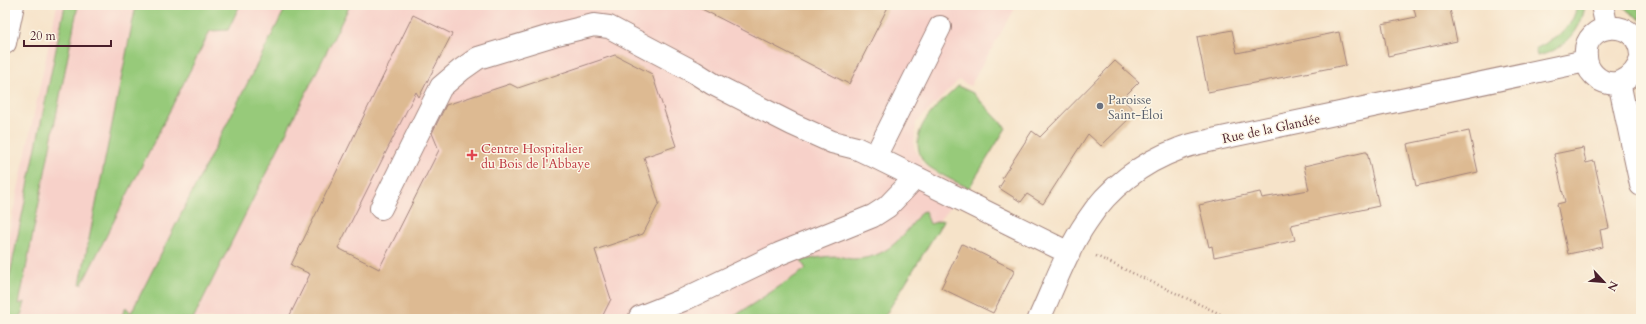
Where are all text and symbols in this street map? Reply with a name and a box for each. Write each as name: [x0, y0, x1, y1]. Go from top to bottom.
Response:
scale bar: [24, 22, 111, 48]
text: 20 m: [30, 28, 57, 44]
place label: Paroisse Saint-Éloi: [1108, 91, 1163, 124]
marker: Paroisse Saint-Éloi: [1095, 101, 1105, 111]
street label: Rue de la Glandée: [1221, 110, 1322, 148]
place label: Centre Hospitalier du Bois de l'Abbaye: [481, 140, 590, 173]
marker: Centre Hospitalier du Bois de l'Abbaye: [466, 149, 478, 161]
north arrow: [1584, 262, 1624, 302]
text: N: [1604, 279, 1621, 294]

